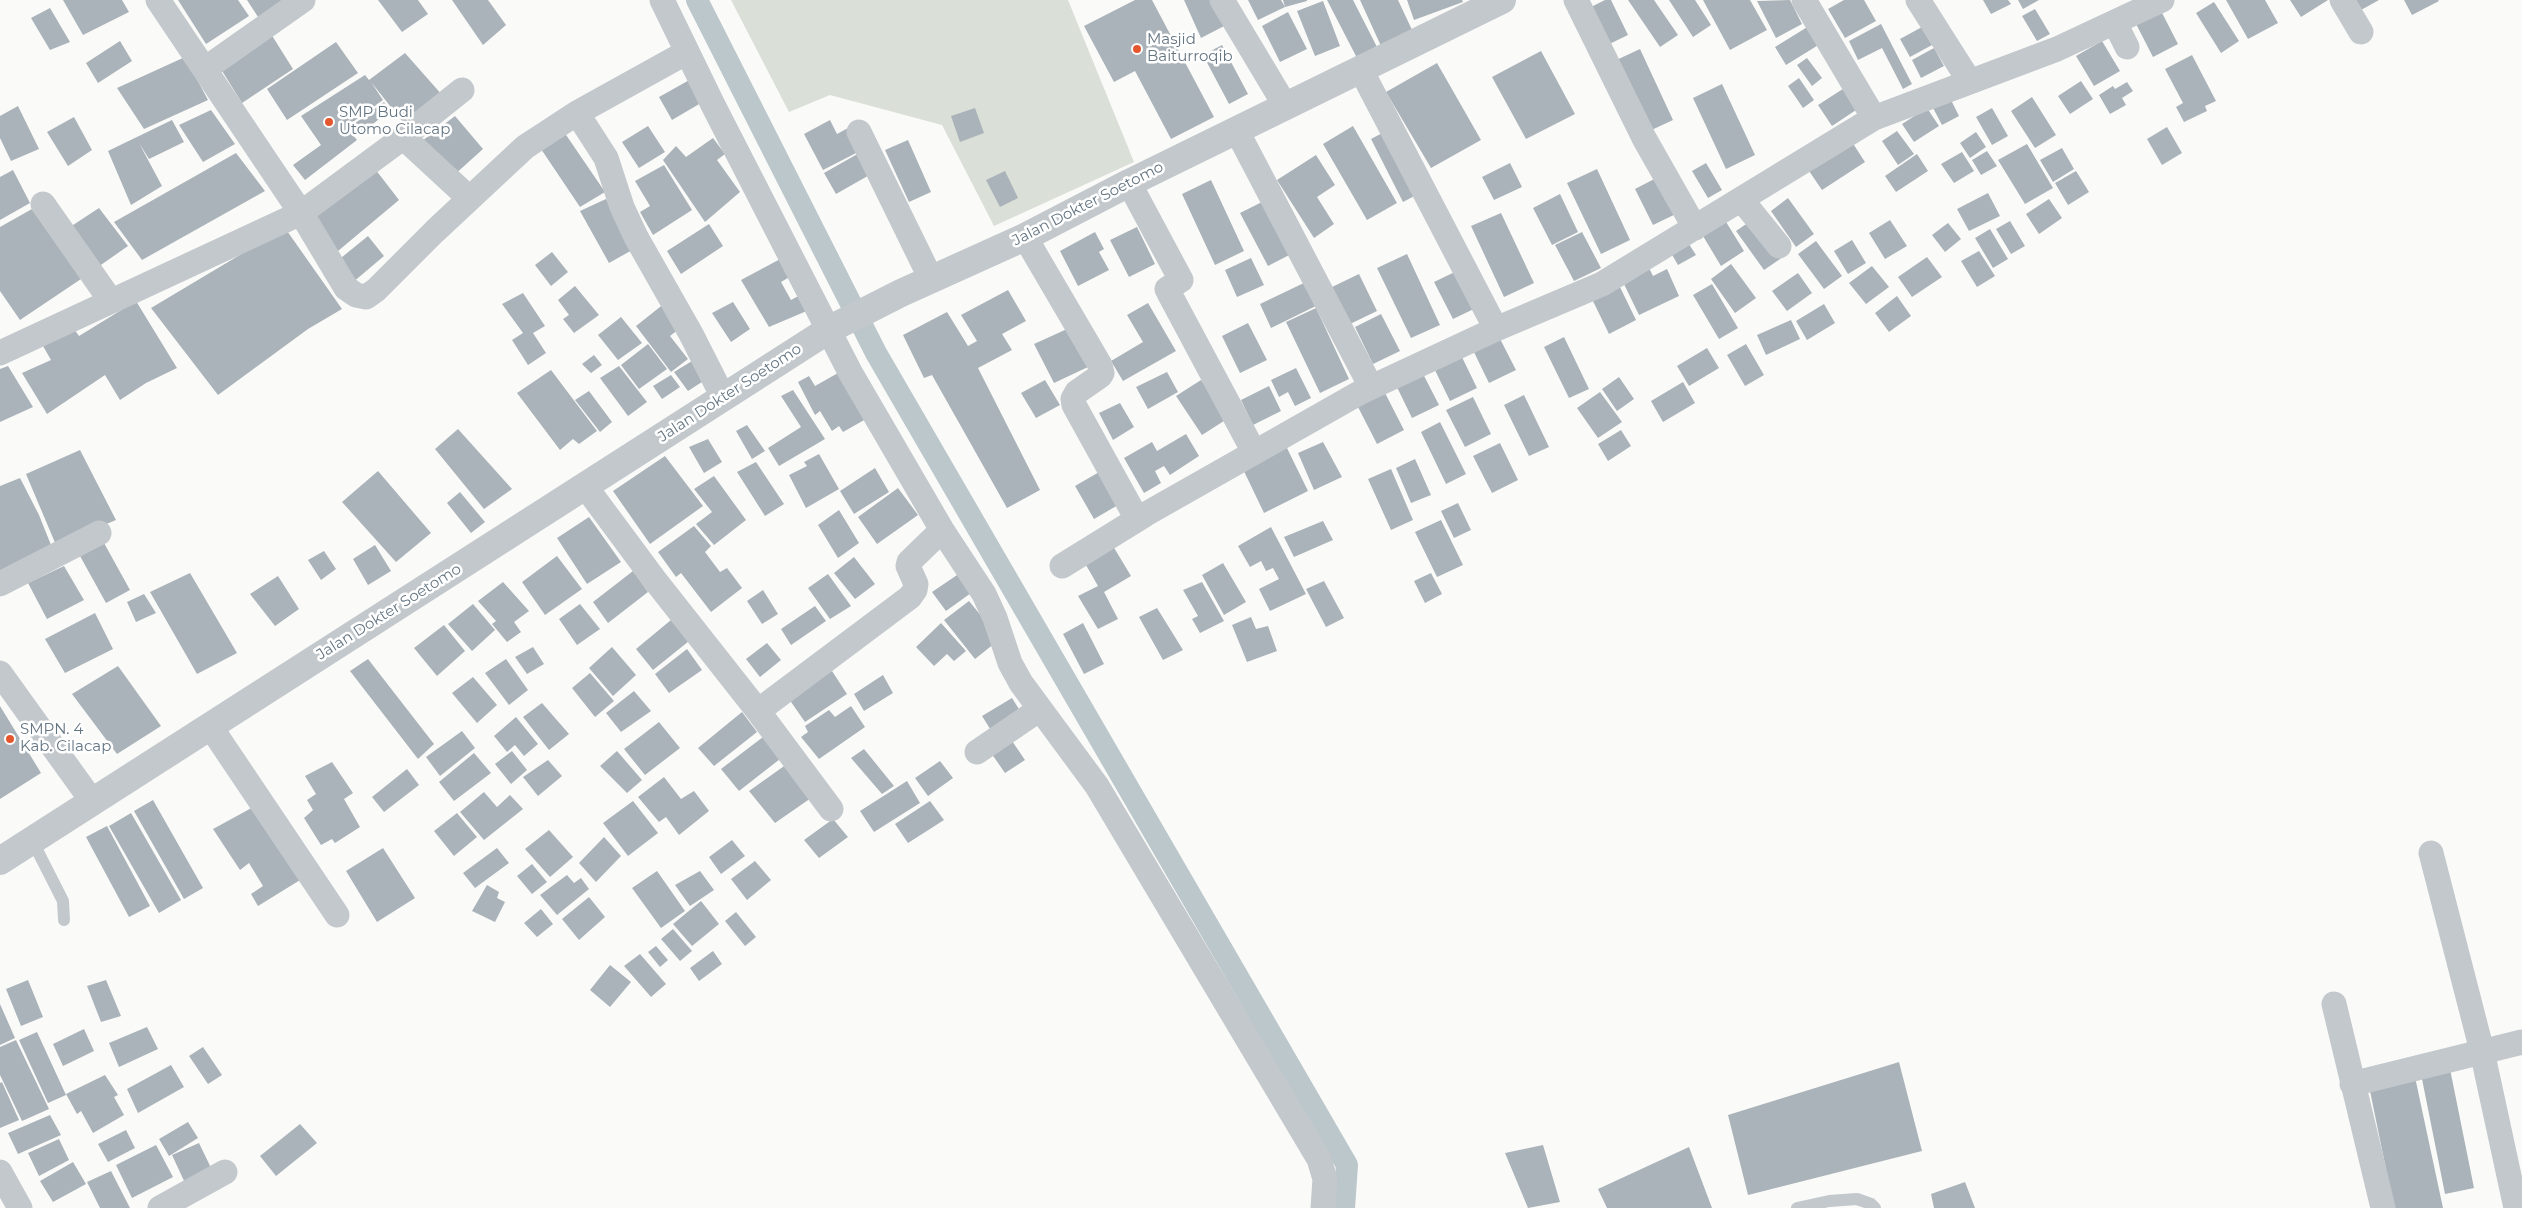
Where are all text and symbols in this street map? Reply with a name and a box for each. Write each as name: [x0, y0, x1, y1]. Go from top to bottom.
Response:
place label: Masjid Baiturroqib: [1147, 31, 1233, 66]
marker: Masjid Baiturroqib: [1131, 43, 1143, 55]
place label: SMP Budi Utomo Cilacap: [339, 104, 450, 139]
marker: SMP Budi Utomo Cilacap: [323, 116, 335, 128]
street label: Jalan Dokter Soetomo: [1009, 158, 1167, 250]
street label: Jalan Dokter Soetomo: [655, 340, 805, 446]
street label: Jalan Dokter Soetomo: [313, 560, 465, 664]
place label: SMPN. 4 Kab. Cilacap: [20, 721, 111, 756]
marker: SMPN. 4 Kab. Cilacap: [4, 733, 16, 745]

